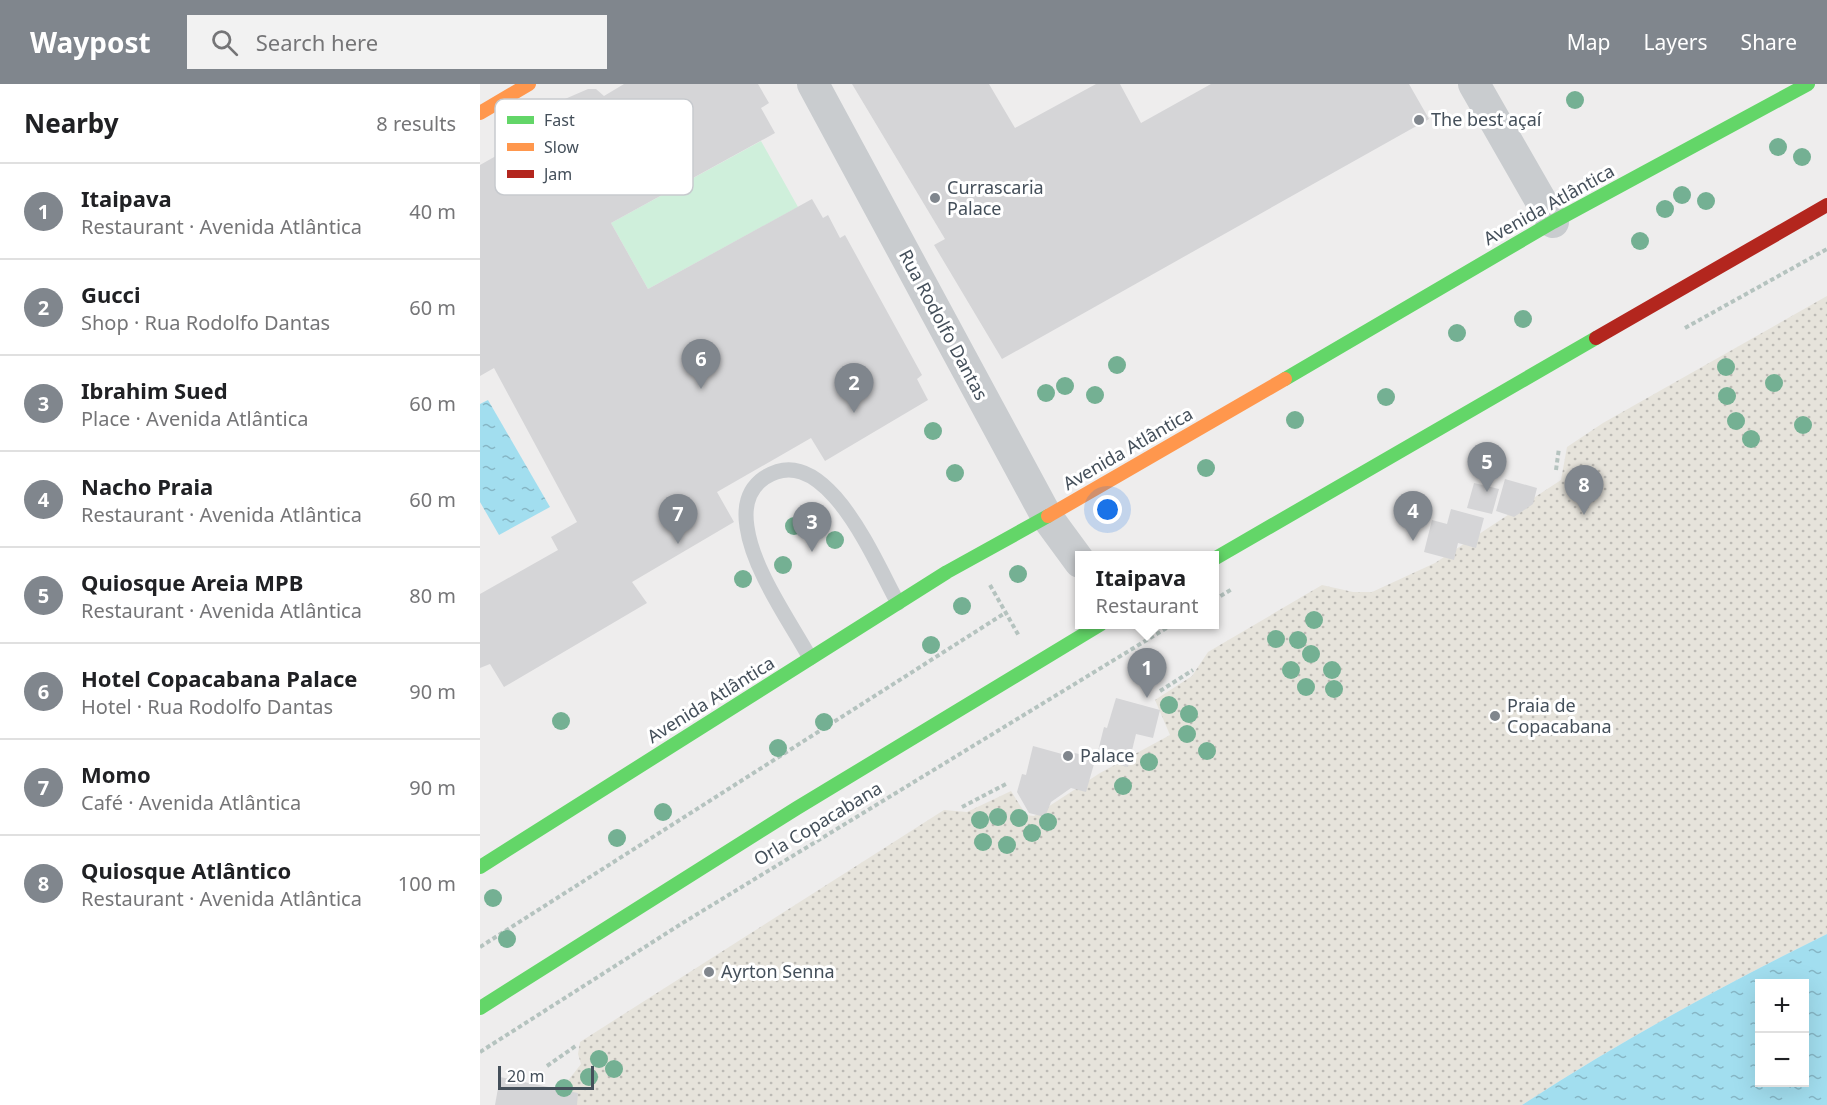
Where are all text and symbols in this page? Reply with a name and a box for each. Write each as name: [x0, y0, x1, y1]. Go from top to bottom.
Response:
search box: [187, 15, 607, 69]
text: Waypost: [30, 23, 151, 61]
icon: search: [208, 26, 241, 59]
text: Search here: [256, 27, 378, 57]
text: Map: [1567, 28, 1611, 56]
text: Layers: [1644, 28, 1708, 56]
text: Share: [1741, 28, 1797, 56]
legend: [495, 99, 693, 195]
text: Nearby: [24, 105, 119, 141]
place label: The best açaí: [1431, 107, 1542, 131]
text: Fast: [544, 109, 575, 131]
text: 8 results: [376, 110, 456, 137]
marker: The best açaí: [1412, 113, 1426, 127]
text: Slow: [544, 136, 579, 158]
street label: Avenida Atlântica: [1479, 158, 1618, 250]
text: Jam: [542, 163, 572, 185]
place label: Currascaria Palace: [947, 175, 1044, 220]
text: Itaipava: [81, 183, 172, 213]
marker: Currascaria Palace: [928, 191, 942, 205]
text: 1: [38, 198, 49, 225]
text: 40 m: [409, 198, 456, 225]
text: Restaurant · Avenida Atlântica: [81, 213, 362, 240]
street label: Rua Rodolfo Dantas: [894, 245, 994, 404]
text: Gucci: [81, 279, 141, 309]
text: 2: [38, 294, 49, 321]
text: 60 m: [409, 294, 456, 321]
text: Shop · Rua Rodolfo Dantas: [81, 309, 330, 336]
pin: 6: [682, 340, 720, 389]
pin: 2: [834, 364, 874, 413]
text: Ibrahim Sued: [81, 375, 228, 405]
text: 3: [38, 390, 49, 417]
text: 60 m: [409, 390, 456, 417]
street label: Avenida Atlântica: [1058, 401, 1197, 495]
text: Place · Avenida Atlântica: [81, 405, 309, 432]
pin: 5: [1468, 442, 1506, 492]
pin: 8: [1564, 466, 1604, 515]
text: Nacho Praia: [81, 471, 213, 501]
text: 4: [38, 486, 49, 513]
text: 60 m: [409, 486, 456, 513]
pin: 4: [1394, 492, 1432, 541]
pin: 7: [658, 494, 698, 544]
your location: [1093, 495, 1122, 524]
text: Restaurant · Avenida Atlântica: [81, 501, 362, 528]
pin: 3: [792, 502, 832, 552]
popup: [1075, 551, 1219, 629]
text: Itaipava: [1096, 562, 1186, 592]
text: Quiosque Areia MPB: [81, 567, 303, 597]
text: 5: [38, 582, 49, 609]
text: 80 m: [409, 582, 456, 609]
text: Restaurant: [1096, 592, 1198, 619]
text: Restaurant · Avenida Atlântica: [81, 597, 362, 624]
pin: 1: [1128, 648, 1166, 698]
street label: Avenida Atlântica: [642, 650, 779, 748]
text: Hotel Copacabana Palace: [81, 663, 357, 693]
text: 6: [38, 678, 49, 705]
text: 90 m: [409, 678, 456, 705]
text: Hotel · Rua Rodolfo Dantas: [81, 693, 333, 720]
place label: Praia de Copacabana: [1507, 693, 1612, 738]
marker: Praia de Copacabana: [1488, 709, 1502, 723]
place label: Palace: [1080, 743, 1135, 767]
marker: Palace: [1061, 749, 1075, 763]
text: Momo: [81, 759, 151, 789]
text: 7: [38, 774, 49, 801]
text: 90 m: [409, 774, 456, 801]
street label: Orla Copacabana: [749, 775, 886, 871]
text: Café · Avenida Atlântica: [81, 789, 301, 816]
text: Quiosque Atlântico: [81, 855, 291, 885]
text: 8: [38, 870, 49, 897]
text: 100 m: [398, 870, 456, 897]
text: Restaurant · Avenida Atlântica: [81, 885, 362, 912]
place label: Ayrton Senna: [721, 959, 835, 983]
marker: Ayrton Senna: [702, 965, 716, 979]
map controls: [1755, 979, 1809, 1087]
button: +: [1755, 979, 1809, 1033]
button: −: [1755, 1033, 1809, 1087]
scale bar: [498, 1063, 594, 1090]
text: 20 m: [507, 1065, 544, 1087]

